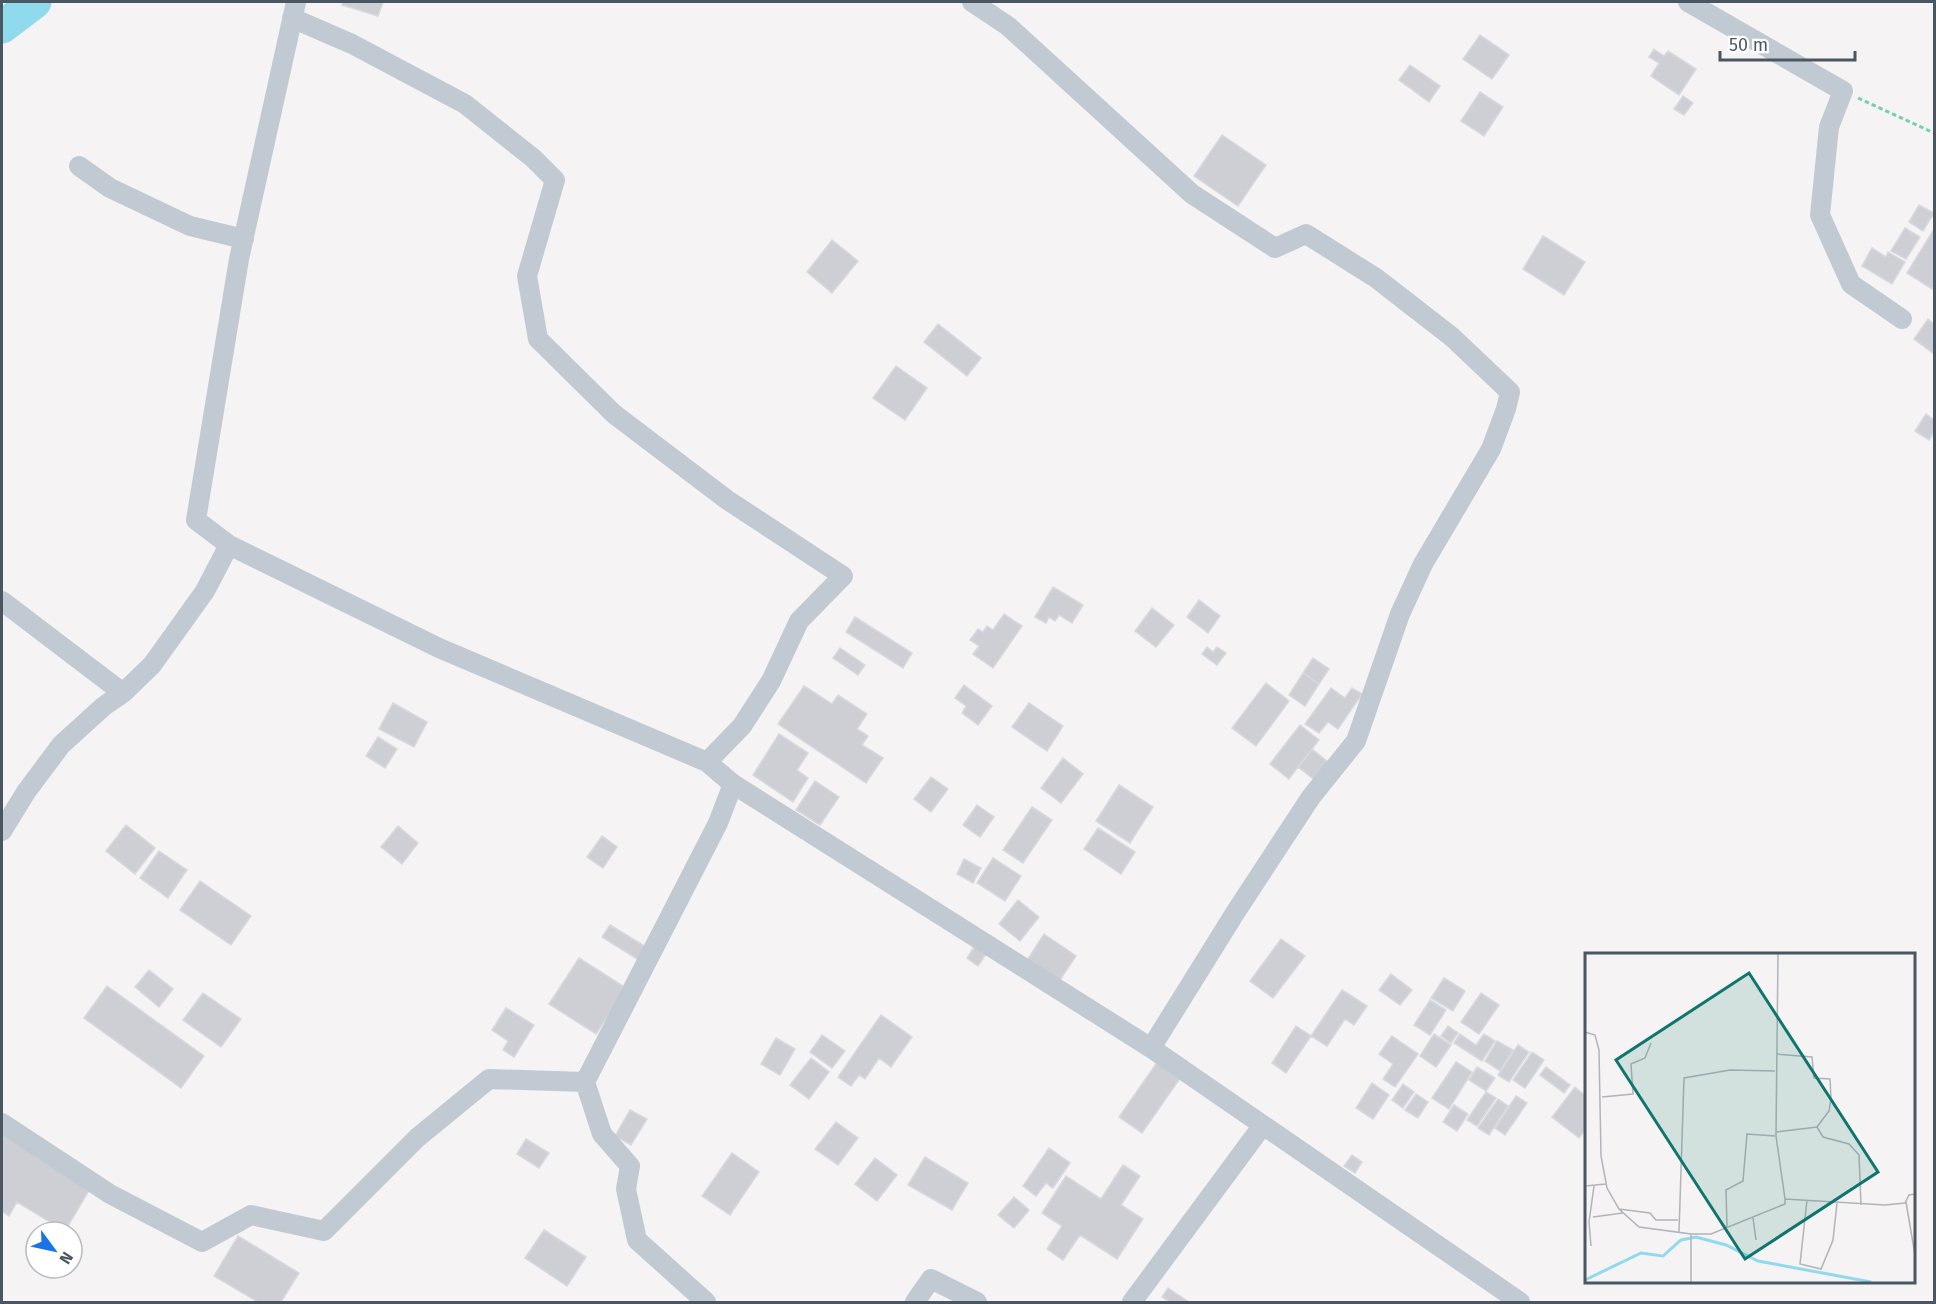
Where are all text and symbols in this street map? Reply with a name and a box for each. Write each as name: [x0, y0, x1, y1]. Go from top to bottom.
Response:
scale bar: [1720, 24, 1855, 62]
text: 50 m: [1729, 34, 1768, 56]
inset map: [1585, 953, 1915, 1283]
north arrow: [24, 1220, 84, 1280]
text: N: [55, 1248, 77, 1268]

